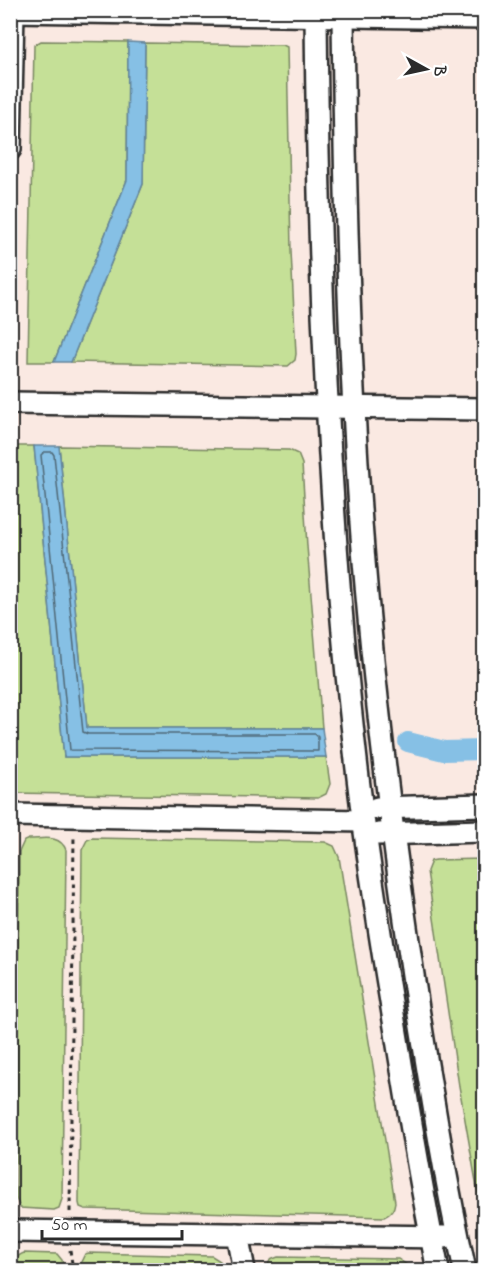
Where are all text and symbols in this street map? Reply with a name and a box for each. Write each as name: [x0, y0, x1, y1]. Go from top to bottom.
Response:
north arrow: [396, 39, 456, 99]
text: B: [426, 63, 452, 78]
scale bar: [42, 1203, 182, 1241]
text: 50 m: [51, 1213, 88, 1239]

